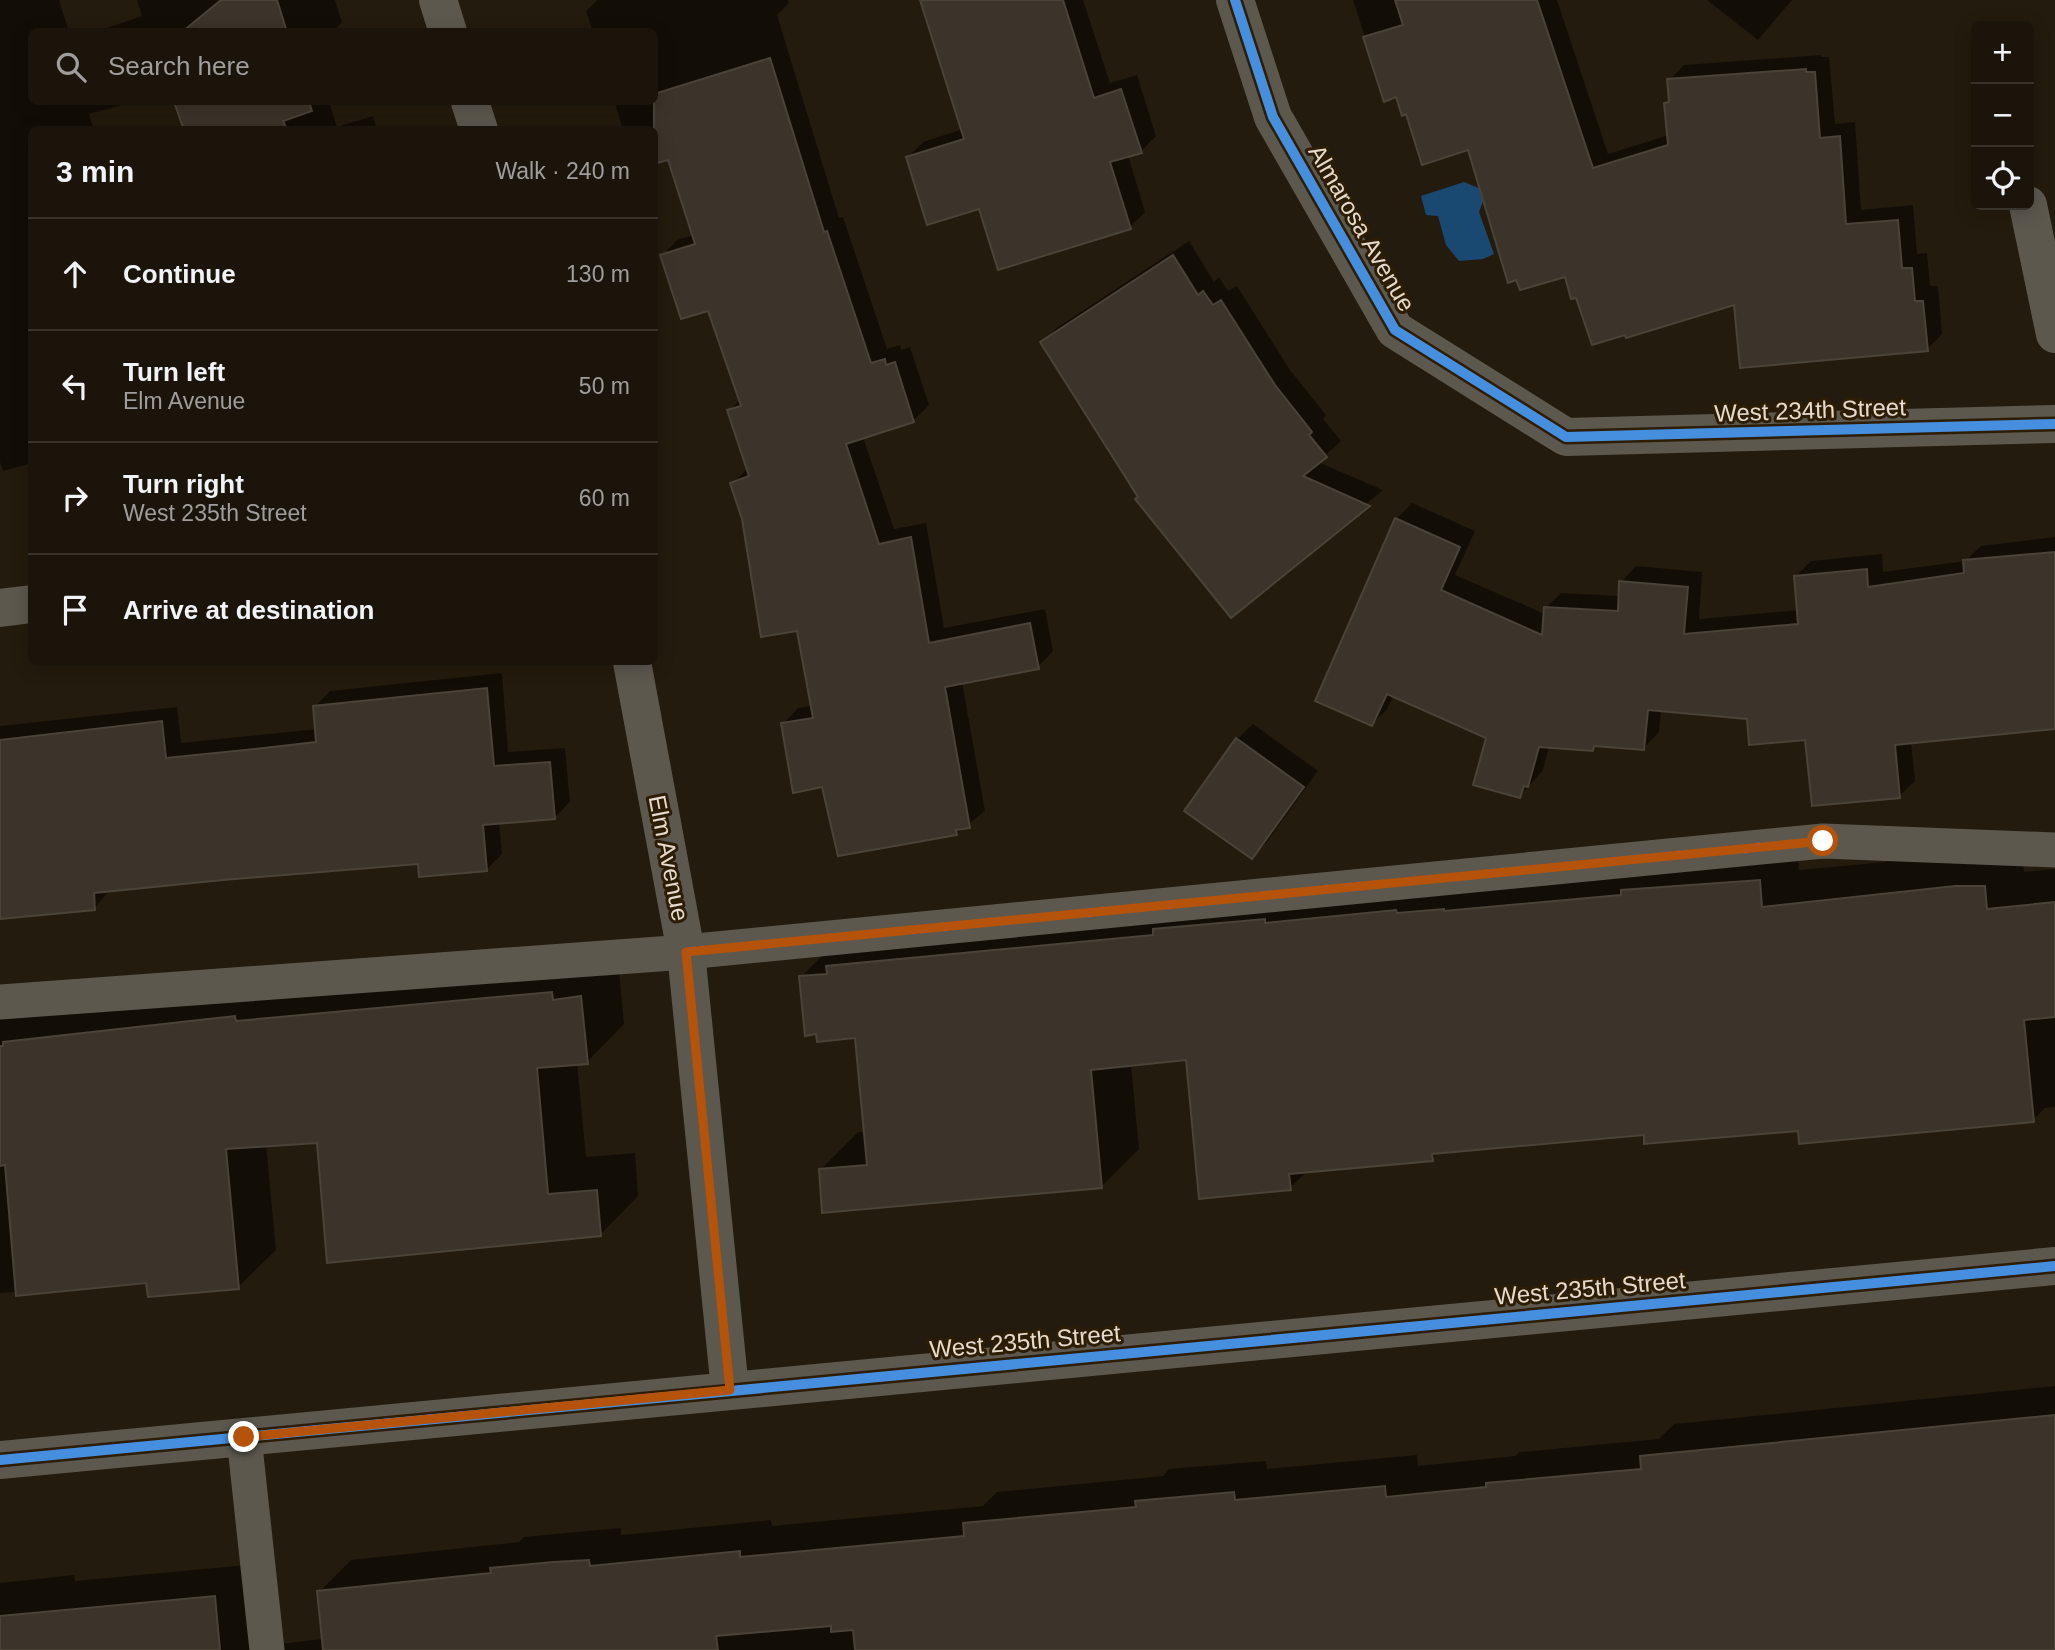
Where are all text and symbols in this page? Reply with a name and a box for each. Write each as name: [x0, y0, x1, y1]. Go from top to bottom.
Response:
map controls: [1971, 21, 2034, 210]
button: +: [1971, 21, 2034, 84]
search box: [28, 28, 658, 105]
icon: search: [52, 48, 90, 86]
text: Search here: [108, 51, 250, 81]
button: −: [1971, 84, 2034, 147]
street label: Almarosa Avenue: [1303, 140, 1421, 316]
button: locate: [1971, 147, 2034, 210]
text: 3 min: [56, 155, 134, 188]
text: Walk · 240 m: [495, 158, 630, 184]
icon: ahead: [56, 255, 94, 293]
text: Continue: [123, 259, 236, 289]
text: 130 m: [566, 261, 630, 287]
text: Turn left: [123, 357, 225, 387]
icon: left: [56, 367, 94, 405]
text: 50 m: [579, 373, 630, 399]
text: Elm Avenue: [123, 388, 245, 414]
street label: West 234th Street: [1714, 393, 1907, 427]
text: Turn right: [123, 469, 244, 499]
icon: right: [56, 479, 94, 517]
text: 60 m: [579, 485, 630, 511]
text: West 235th Street: [123, 500, 307, 526]
icon: arrive: [56, 591, 94, 629]
text: Arrive at destination: [123, 595, 374, 625]
street label: Elm Avenue: [644, 793, 694, 923]
route start: [1807, 825, 1838, 856]
street label: West 235th Street: [1493, 1266, 1687, 1310]
street label: West 235th Street: [928, 1319, 1122, 1363]
route end: [228, 1421, 259, 1452]

